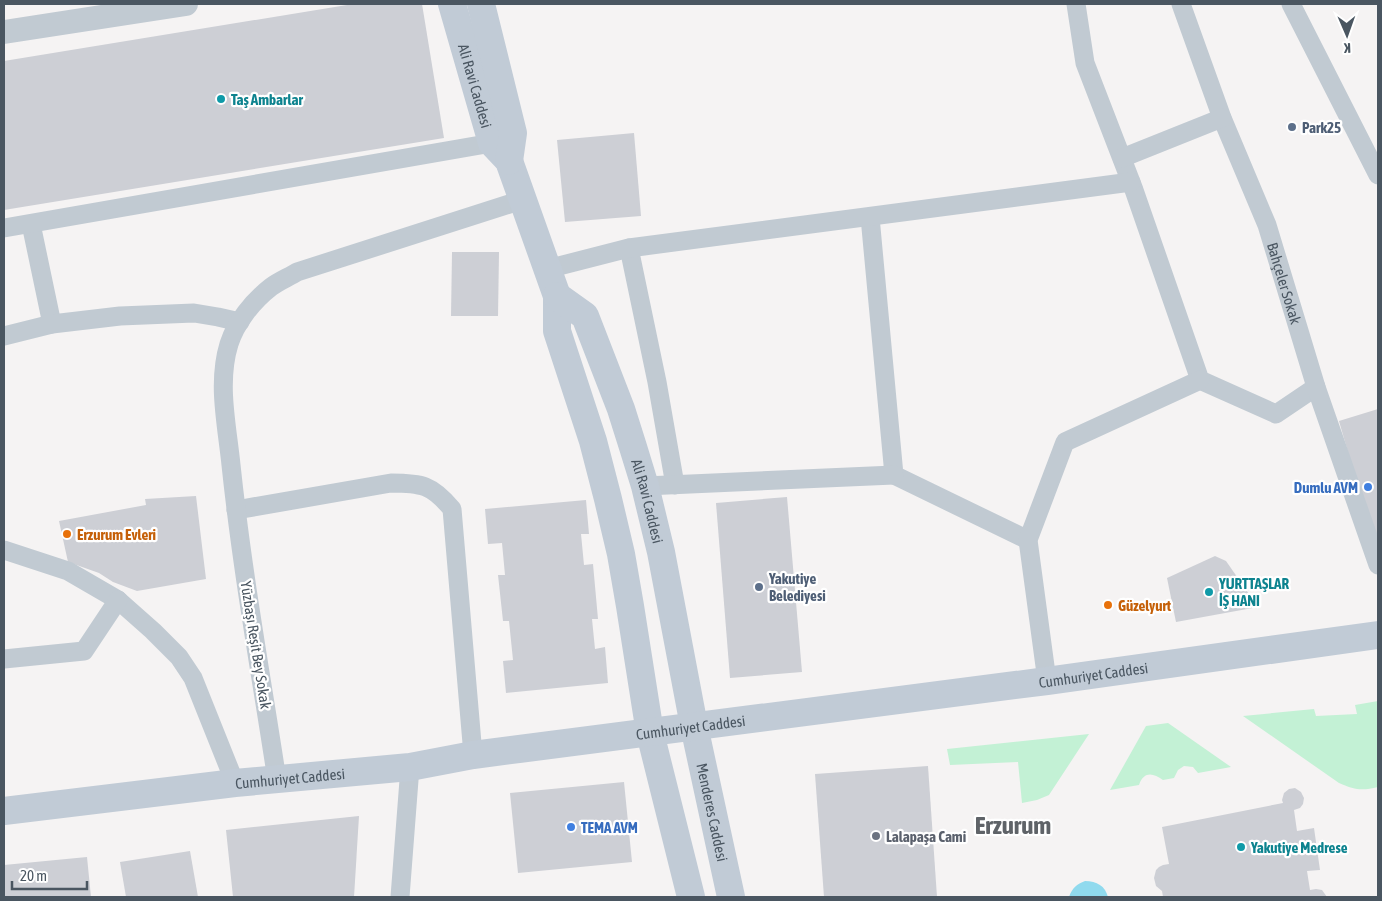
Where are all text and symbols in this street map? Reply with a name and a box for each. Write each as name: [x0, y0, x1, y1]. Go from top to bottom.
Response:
north arrow: [1322, 10, 1372, 60]
text: K: [1344, 40, 1351, 56]
street label: Ali Ravi Caddesi: [455, 42, 496, 130]
place label: Taş Ambarlar: [231, 91, 303, 108]
marker: Taş Ambarlar: [215, 93, 227, 105]
place label: Park25: [1302, 119, 1341, 136]
marker: Park25: [1286, 121, 1298, 133]
street label: Bahçeler Sokak: [1264, 240, 1305, 326]
street label: Ali Ravi Caddesi: [629, 457, 667, 545]
place label: Dumlu AVM: [1294, 479, 1358, 496]
marker: Dumlu AVM: [1362, 481, 1374, 493]
place label: Erzurum Evleri: [77, 526, 156, 543]
marker: Erzurum Evleri: [61, 528, 73, 540]
place label: Yakutiye Belediyesi: [768, 570, 826, 604]
place label: YURTTAŞLAR İŞ HANI: [1218, 575, 1289, 609]
street label: Yüzbaşı Reşit Bey Sokak: [238, 580, 275, 711]
marker: Yakutiye Belediyesi: [753, 581, 765, 593]
marker: YURTTAŞLAR İŞ HANI: [1203, 586, 1215, 598]
place label: Güzelyurt: [1118, 597, 1172, 614]
marker: Güzelyurt: [1102, 599, 1114, 611]
street label: Cumhuriyet Caddesi: [1038, 659, 1149, 690]
street label: Cumhuriyet Caddesi: [635, 711, 746, 742]
street label: Menderes Caddesi: [694, 761, 732, 863]
street label: Cumhuriyet Caddesi: [235, 764, 346, 791]
district label: Erzurum: [975, 811, 1051, 839]
place label: TEMA AVM: [581, 819, 638, 836]
marker: TEMA AVM: [565, 821, 577, 833]
place label: Lalapaşa Cami: [886, 828, 966, 845]
marker: Lalapaşa Cami: [870, 830, 882, 842]
place label: Yakutiye Medrese: [1250, 839, 1348, 856]
marker: Yakutiye Medrese: [1235, 841, 1247, 853]
scale bar: [12, 858, 88, 890]
text: 20 m: [20, 867, 47, 884]

